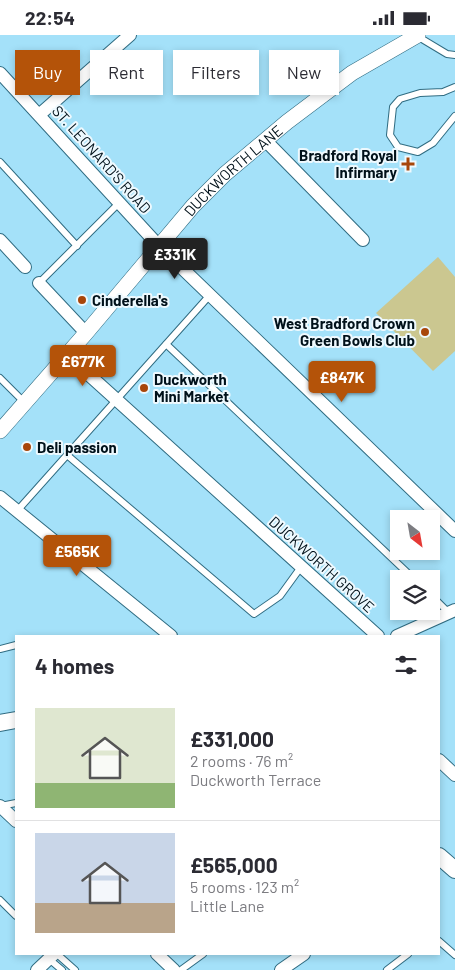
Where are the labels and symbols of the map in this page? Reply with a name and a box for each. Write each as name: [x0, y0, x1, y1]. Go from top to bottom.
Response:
street label: ST. LEONARD'S ROAD: [49, 101, 155, 217]
street label: DUCKWORTH LANE: [180, 121, 286, 219]
place label: Bradford Royal Infirmary: [299, 146, 397, 181]
marker: Bradford Royal Infirmary: [401, 157, 415, 171]
pin: £331K: [140, 237, 210, 280]
place label: Cinderella's: [92, 291, 169, 309]
marker: Cinderella's: [76, 294, 88, 306]
place label: West Bradford Crown Green Bowls Club: [274, 314, 415, 349]
marker: West Bradford Crown Green Bowls Club: [419, 326, 431, 338]
pin: £677K: [48, 345, 118, 387]
pin: £847K: [307, 361, 377, 403]
place label: Duckworth Mini Market: [154, 370, 229, 405]
marker: Duckworth Mini Market: [138, 382, 150, 394]
place label: Deli passion: [37, 438, 117, 456]
marker: Deli passion: [21, 441, 33, 453]
north arrow: [390, 510, 440, 560]
street label: DUCKWORTH GROVE: [266, 512, 378, 616]
pin: £565K: [42, 535, 112, 577]

